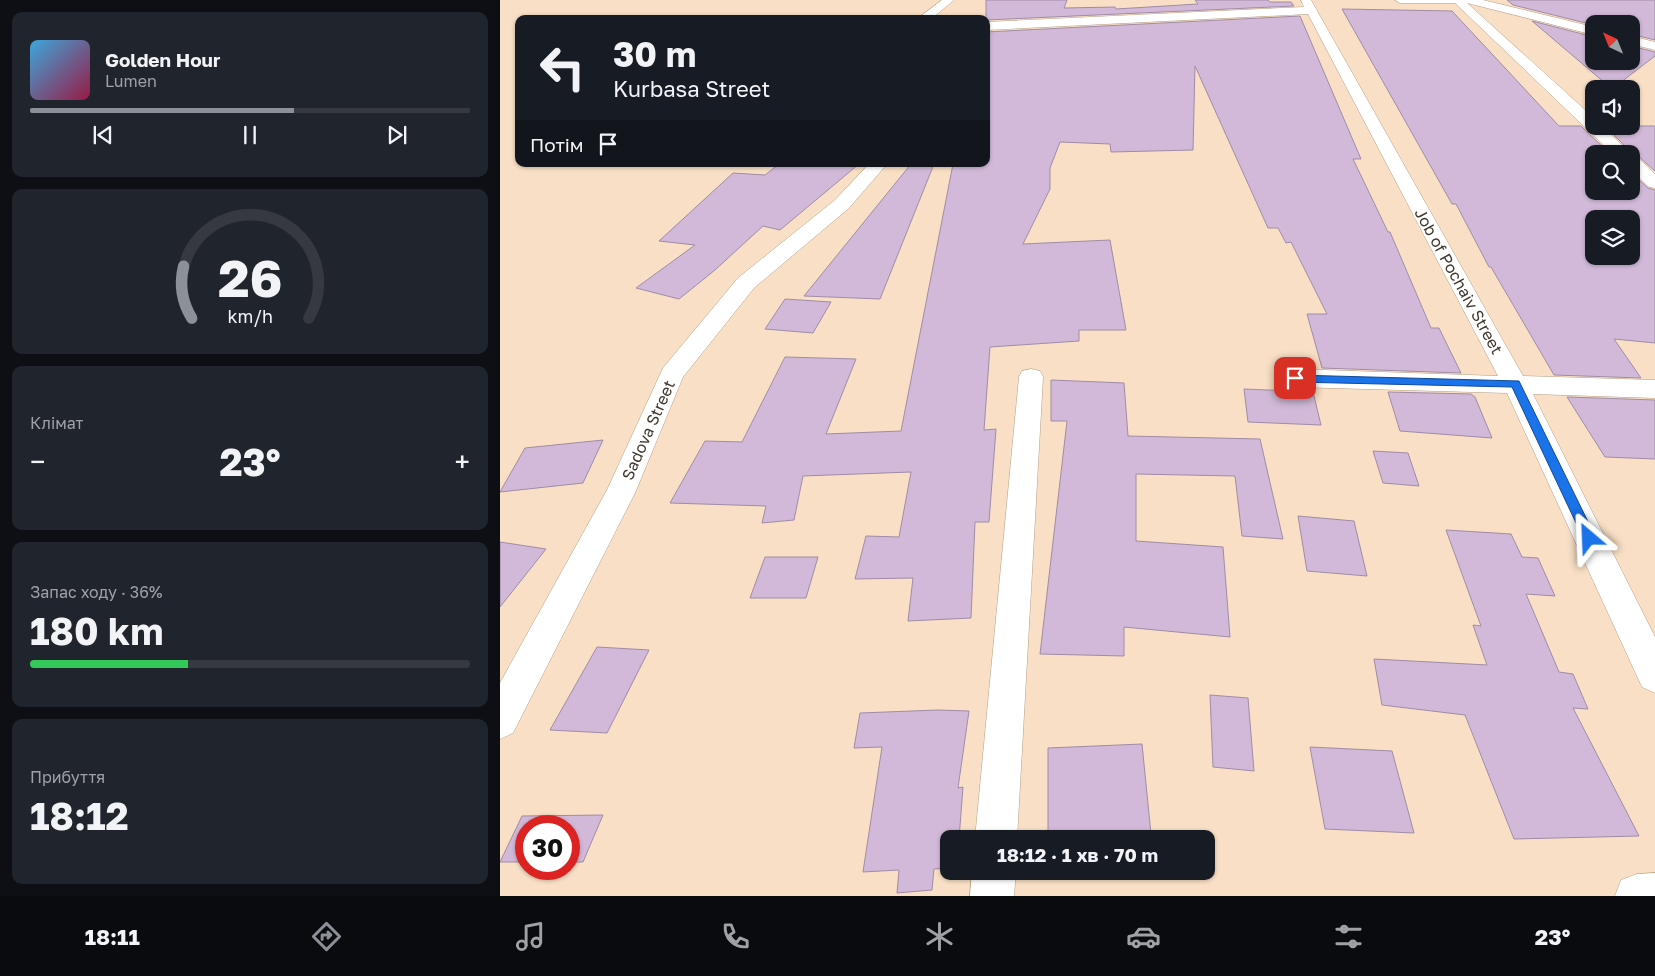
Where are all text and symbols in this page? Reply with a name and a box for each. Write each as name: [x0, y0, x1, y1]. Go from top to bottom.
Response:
north arrow: [1585, 15, 1640, 70]
map controls: [1585, 15, 1640, 265]
text: 30 m: [613, 33, 696, 75]
icon: left: [530, 35, 595, 100]
text: Golden Hour: [105, 48, 220, 71]
text: Lumen: [105, 71, 157, 91]
text: Kurbasa Street: [613, 75, 770, 102]
button: sound: [1585, 80, 1640, 135]
icon: previous: [89, 121, 117, 149]
icon: pause: [236, 121, 264, 149]
icon: next: [383, 121, 411, 149]
icon: arrive: [594, 130, 622, 158]
text: Потім: [530, 133, 584, 156]
button: search: [1585, 145, 1640, 200]
street label: Job of Pochaiv Street: [1411, 205, 1507, 357]
button: layers: [1585, 210, 1640, 265]
text: 26: [218, 246, 282, 308]
text: km/h: [227, 305, 273, 327]
pin: [1274, 357, 1316, 399]
icon: arrive: [1281, 364, 1309, 392]
street label: Sadova Street: [617, 377, 679, 483]
text: Клімат: [30, 413, 83, 433]
text: 23°: [219, 439, 281, 484]
text: −: [30, 445, 45, 478]
text: +: [455, 445, 470, 478]
position arrow: [1562, 511, 1614, 563]
text: Запас ходу · 36%: [30, 582, 162, 602]
text: 180 km: [30, 608, 163, 653]
text: Прибуття: [30, 767, 105, 787]
text: 18:12: [30, 793, 129, 838]
speed limit sign: 30: [515, 815, 580, 880]
text: 18:12 · 1 хв · 70 m: [997, 843, 1158, 866]
icon: directions: [309, 919, 344, 954]
icon: music: [513, 919, 548, 954]
icon: phone: [718, 919, 753, 954]
icon: climate: [922, 919, 957, 954]
icon: car: [1126, 919, 1161, 954]
icon: filters: [1331, 919, 1366, 954]
text: 18:11: [85, 923, 140, 950]
text: 23°: [1535, 923, 1570, 950]

